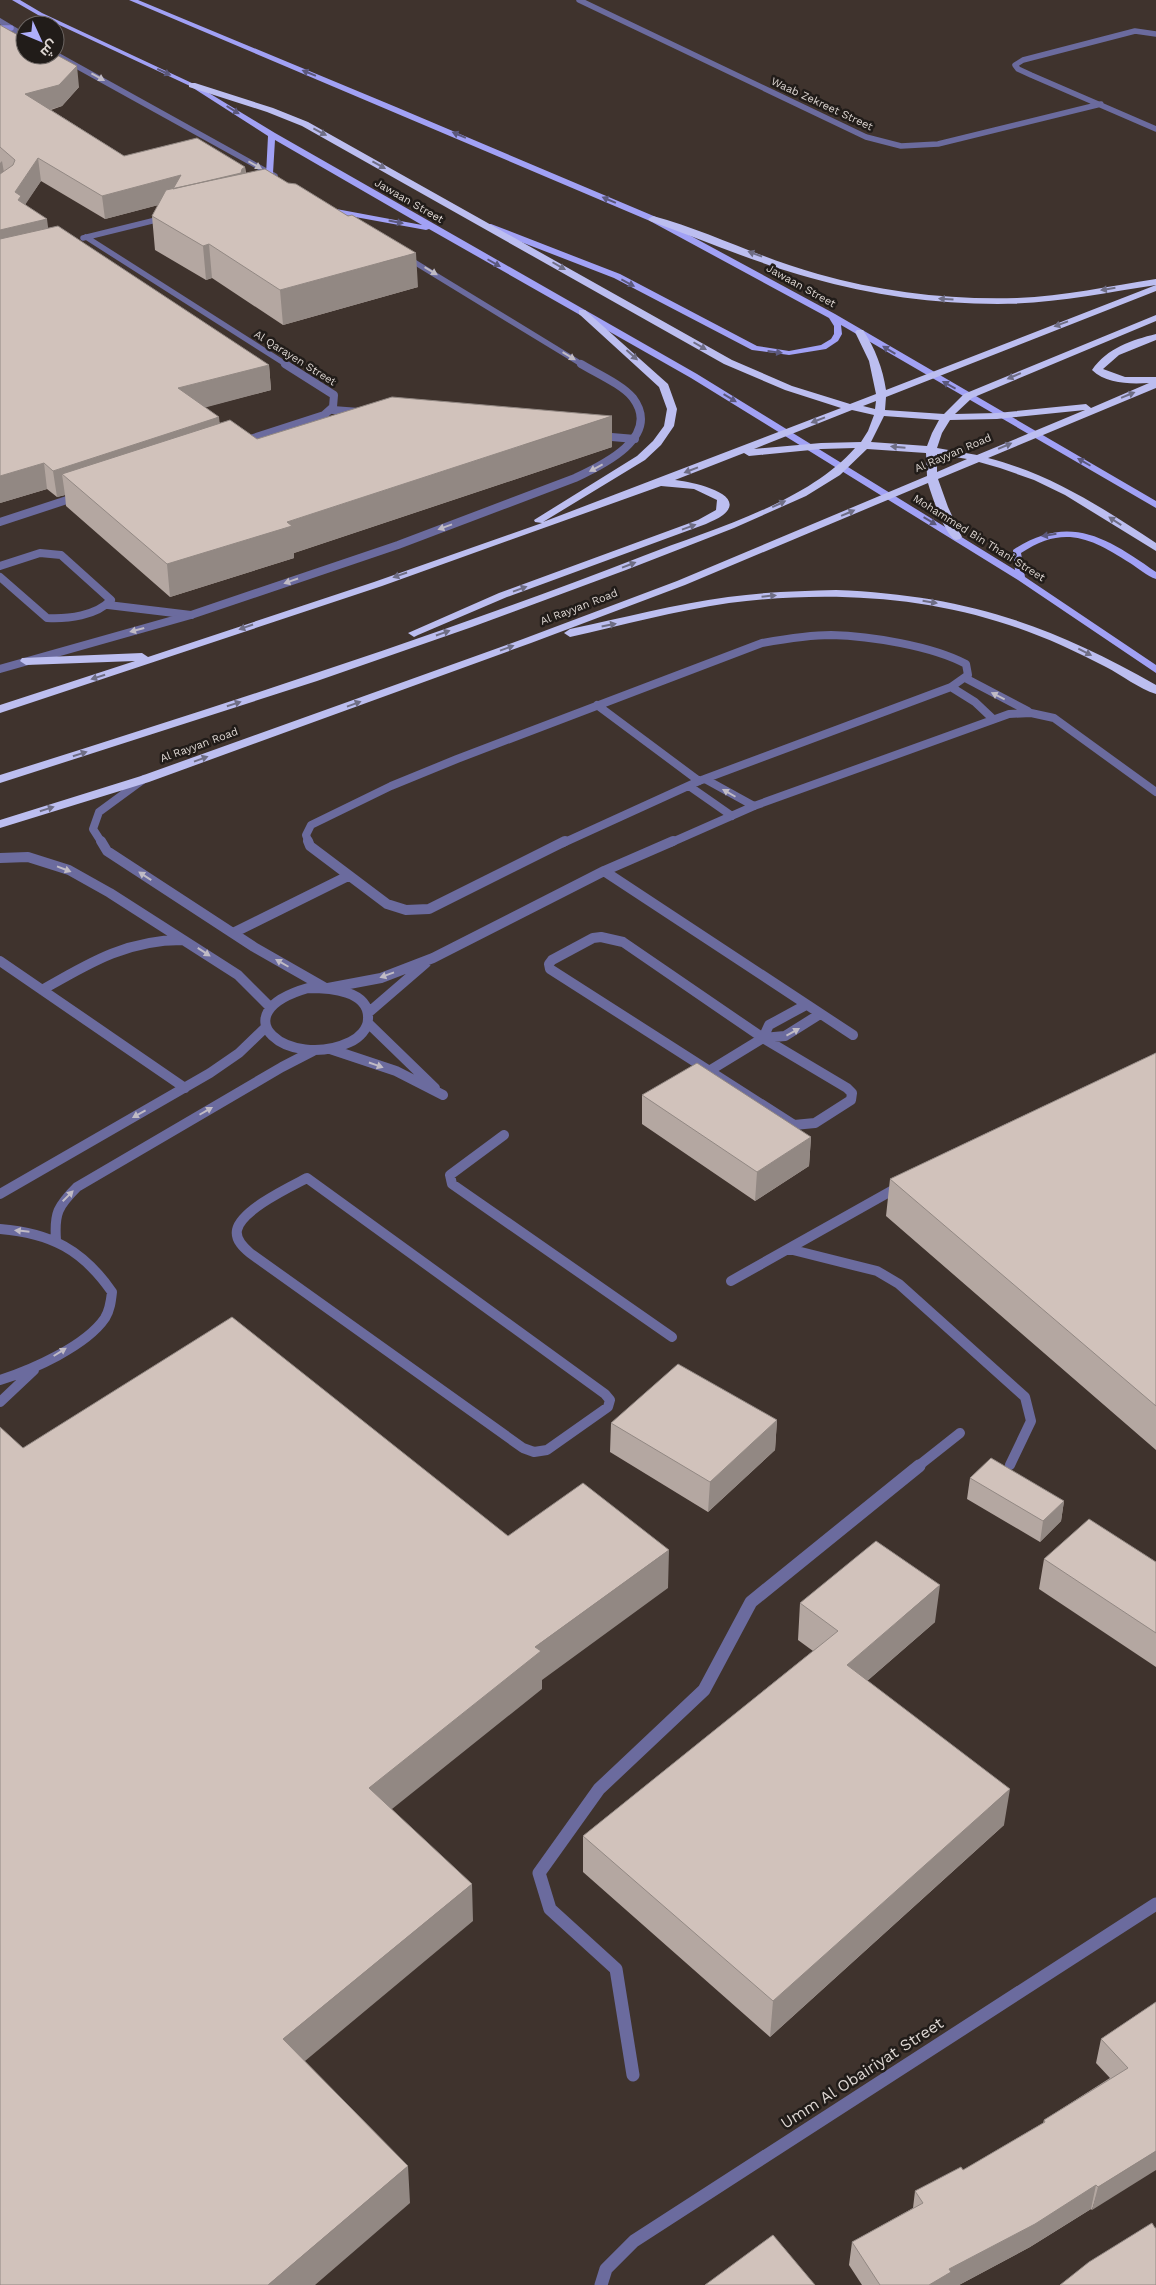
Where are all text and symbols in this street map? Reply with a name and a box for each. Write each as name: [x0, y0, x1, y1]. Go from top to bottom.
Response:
north arrow: [15, 15, 65, 65]
text: ش: [37, 36, 61, 61]
one-way arrow: [157, 68, 171, 76]
one-way arrow: [302, 68, 316, 76]
one-way arrow: [90, 73, 105, 81]
street label: Waab Zekreet Street: [769, 75, 875, 133]
one-way arrow: [227, 106, 240, 115]
one-way arrow: [312, 128, 327, 136]
one-way arrow: [452, 131, 466, 139]
one-way arrow: [372, 160, 385, 169]
one-way arrow: [247, 161, 262, 169]
street label: Jawaan Street: [372, 176, 446, 226]
one-way arrow: [602, 195, 616, 203]
one-way arrow: [388, 219, 404, 227]
one-way arrow: [747, 250, 762, 258]
one-way arrow: [487, 258, 500, 267]
one-way arrow: [552, 262, 566, 271]
street label: Jawaan Street: [764, 262, 838, 311]
one-way arrow: [424, 267, 437, 276]
one-way arrow: [621, 279, 636, 287]
one-way arrow: [1099, 285, 1115, 293]
one-way arrow: [938, 295, 954, 303]
one-way arrow: [1053, 320, 1068, 328]
street label: Al Qarayen Street: [252, 327, 339, 389]
one-way arrow: [694, 342, 707, 351]
one-way arrow: [882, 345, 895, 354]
one-way arrow: [767, 348, 783, 356]
one-way arrow: [626, 349, 638, 361]
one-way arrow: [563, 352, 576, 361]
one-way arrow: [1006, 372, 1021, 380]
one-way arrow: [943, 381, 956, 390]
one-way arrow: [1121, 391, 1136, 399]
one-way arrow: [723, 394, 736, 403]
one-way arrow: [810, 416, 825, 424]
street label: Al Rayyan Road: [913, 431, 993, 475]
one-way arrow: [889, 442, 905, 450]
one-way arrow: [998, 442, 1012, 450]
one-way arrow: [1077, 458, 1090, 467]
one-way arrow: [589, 464, 603, 472]
one-way arrow: [684, 466, 698, 474]
street label: Mohammed Bin Thani Street: [911, 492, 1048, 584]
one-way arrow: [772, 500, 786, 508]
one-way arrow: [841, 508, 855, 516]
one-way arrow: [923, 516, 936, 525]
one-way arrow: [1108, 517, 1122, 526]
one-way arrow: [437, 523, 452, 531]
one-way arrow: [682, 523, 697, 531]
one-way arrow: [1040, 532, 1056, 540]
one-way arrow: [622, 561, 637, 569]
one-way arrow: [392, 571, 407, 579]
one-way arrow: [284, 578, 299, 585]
one-way arrow: [513, 585, 528, 593]
street label: Al Rayyan Road: [538, 586, 620, 628]
one-way arrow: [761, 592, 777, 600]
one-way arrow: [923, 598, 939, 606]
one-way arrow: [601, 620, 617, 628]
one-way arrow: [239, 624, 254, 631]
one-way arrow: [129, 627, 144, 635]
one-way arrow: [436, 628, 451, 636]
one-way arrow: [499, 644, 514, 651]
one-way arrow: [1077, 648, 1092, 656]
one-way arrow: [90, 673, 105, 681]
one-way arrow: [992, 692, 1005, 701]
one-way arrow: [227, 700, 242, 707]
one-way arrow: [347, 700, 362, 708]
street label: Al Rayyan Road: [158, 725, 240, 765]
one-way arrow: [73, 750, 88, 758]
one-way arrow: [194, 755, 209, 763]
one-way arrow: [723, 788, 736, 797]
one-way arrow: [39, 805, 54, 813]
one-way arrow: [57, 865, 72, 873]
one-way arrow: [139, 871, 152, 880]
one-way arrow: [197, 947, 210, 957]
one-way arrow: [276, 959, 289, 968]
one-way arrow: [379, 971, 394, 979]
one-way arrow: [787, 1027, 800, 1036]
one-way arrow: [369, 1061, 384, 1069]
one-way arrow: [199, 1107, 212, 1116]
one-way arrow: [132, 1109, 146, 1118]
one-way arrow: [61, 1191, 73, 1203]
one-way arrow: [14, 1227, 30, 1235]
one-way arrow: [53, 1347, 66, 1356]
street label: Umm Al Obairiyat Street: [777, 2013, 947, 2133]

